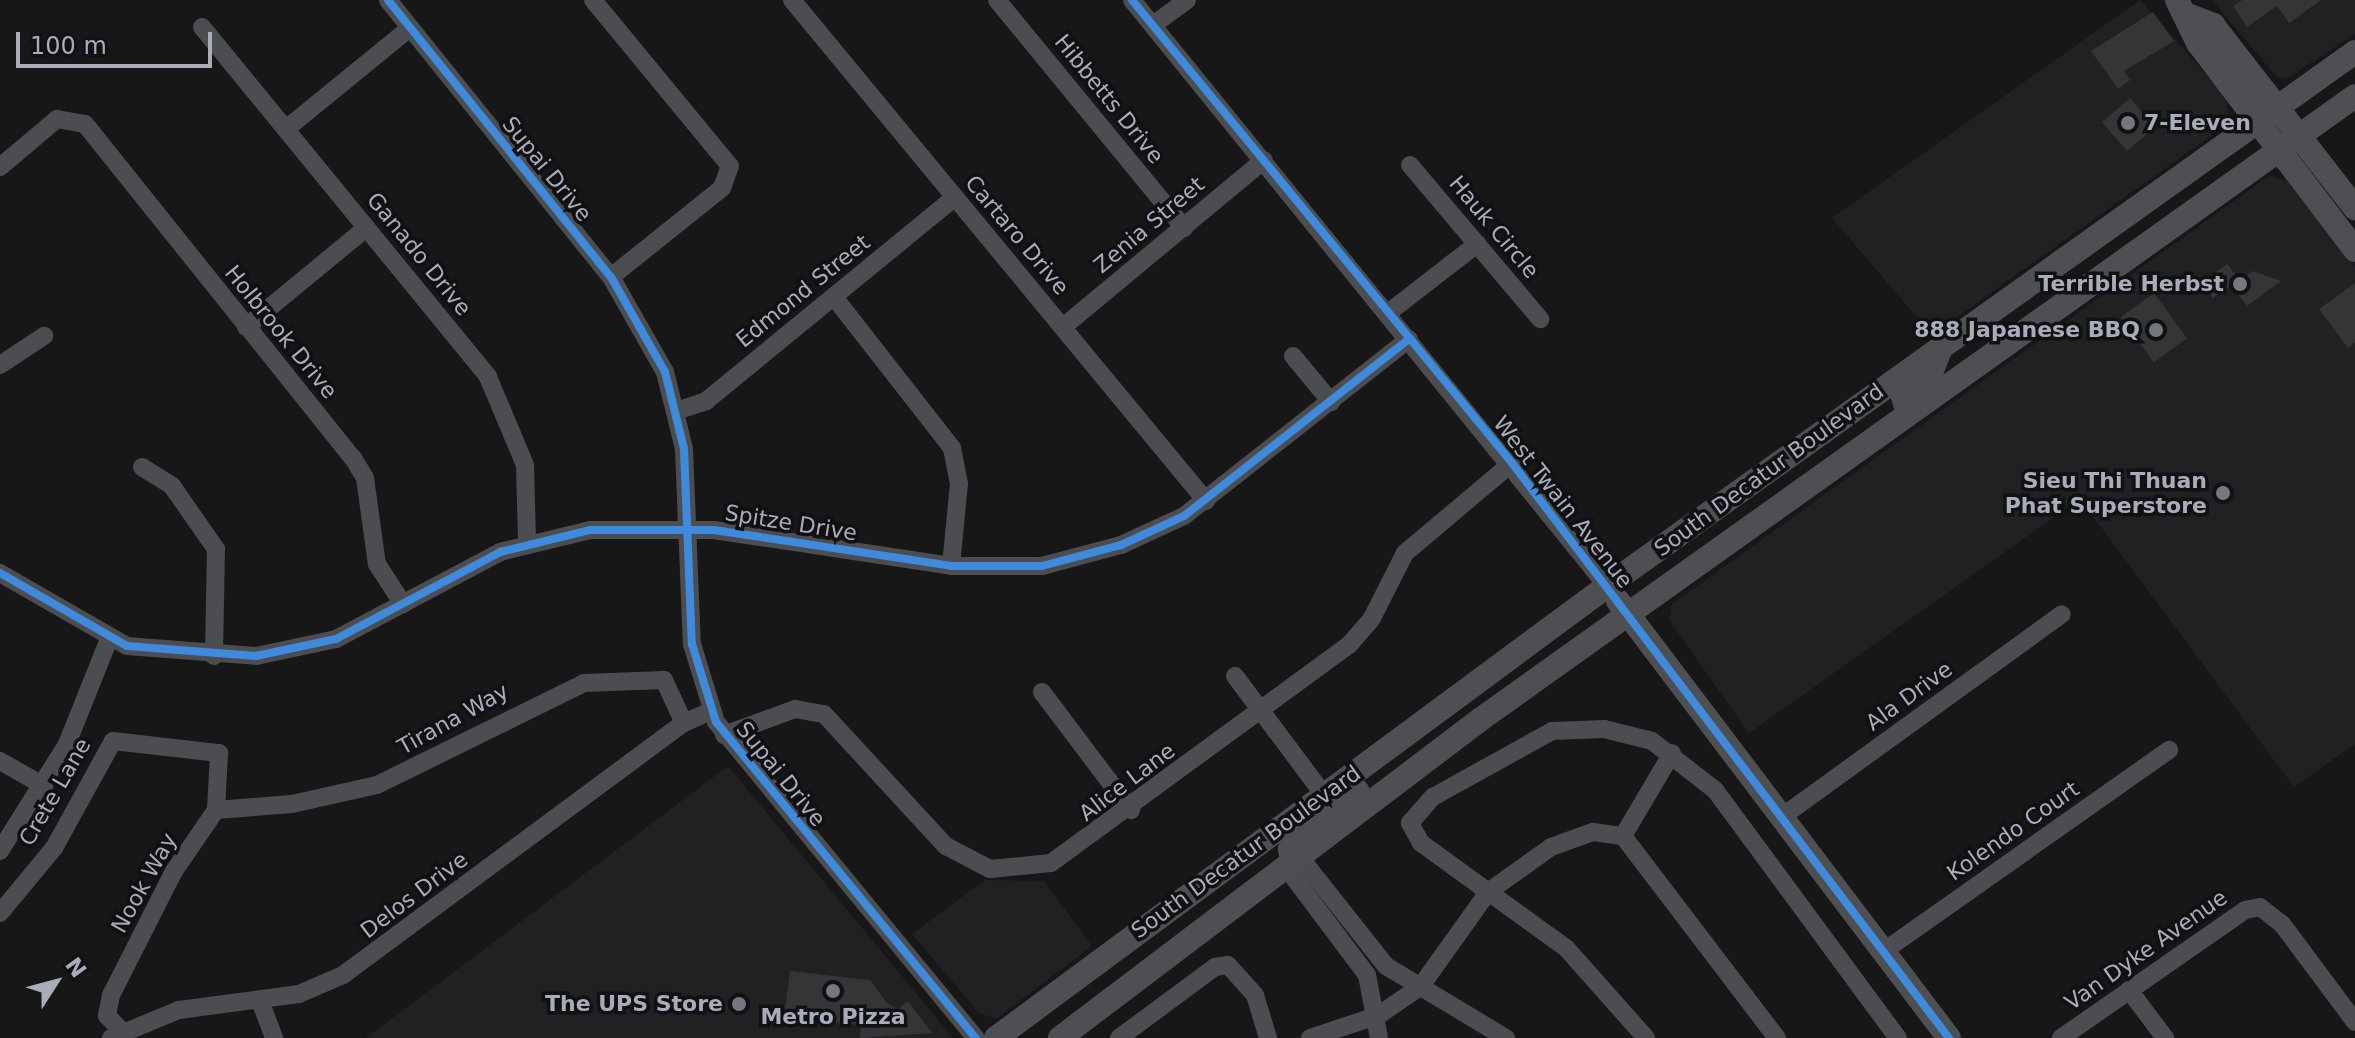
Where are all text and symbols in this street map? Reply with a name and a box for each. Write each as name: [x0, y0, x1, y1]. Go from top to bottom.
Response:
scale bar: [20, 16, 216, 66]
street label: Hibbetts Drive: [1049, 29, 1169, 169]
text: 100 m: [30, 32, 107, 60]
place label: 7-Eleven: [2144, 110, 2251, 136]
street label: Supai Drive: [497, 111, 597, 227]
marker: 7-Eleven: [2119, 114, 2137, 132]
street label: Cartaro Drive: [959, 170, 1075, 300]
street label: Hauk Circle: [1444, 170, 1544, 284]
street label: Zenia Street: [1088, 171, 1210, 279]
street label: Ganado Drive: [361, 187, 477, 321]
street label: Edmond Street: [731, 229, 875, 353]
street label: Holbrook Drive: [219, 260, 343, 404]
place label: Terrible Herbst: [2038, 271, 2224, 297]
marker: Terrible Herbst: [2231, 275, 2249, 293]
place label: 888 Japanese BBQ: [1914, 317, 2140, 343]
marker: 888 Japanese BBQ: [2147, 321, 2165, 339]
street label: South Decatur Boulevard: [1649, 378, 1889, 562]
street label: West Twain Avenue: [1488, 411, 1638, 593]
place label: Sieu Thi Thuan Phat Superstore: [2005, 467, 2207, 518]
marker: Sieu Thi Thuan Phat Superstore: [2214, 484, 2232, 502]
street label: Spitze Drive: [723, 500, 859, 546]
street label: Ala Drive: [1861, 656, 1957, 736]
street label: Tirana Way: [393, 678, 513, 760]
street label: Supai Drive: [731, 716, 831, 832]
street label: Crete Lane: [14, 734, 96, 850]
street label: Alice Lane: [1074, 737, 1180, 827]
street label: South Decatur Boulevard: [1126, 760, 1366, 944]
street label: Kolendo Court: [1942, 776, 2084, 886]
street label: Nook Way: [106, 829, 182, 937]
street label: Delos Drive: [355, 846, 473, 944]
street label: Van Dyke Avenue: [2060, 884, 2232, 1016]
north arrow: [16, 942, 96, 1022]
text: N: [60, 953, 91, 982]
marker: Metro Pizza: [824, 982, 842, 1000]
place label: The UPS Store: [545, 991, 723, 1017]
marker: The UPS Store: [730, 995, 748, 1013]
place label: Metro Pizza: [760, 1004, 906, 1030]

